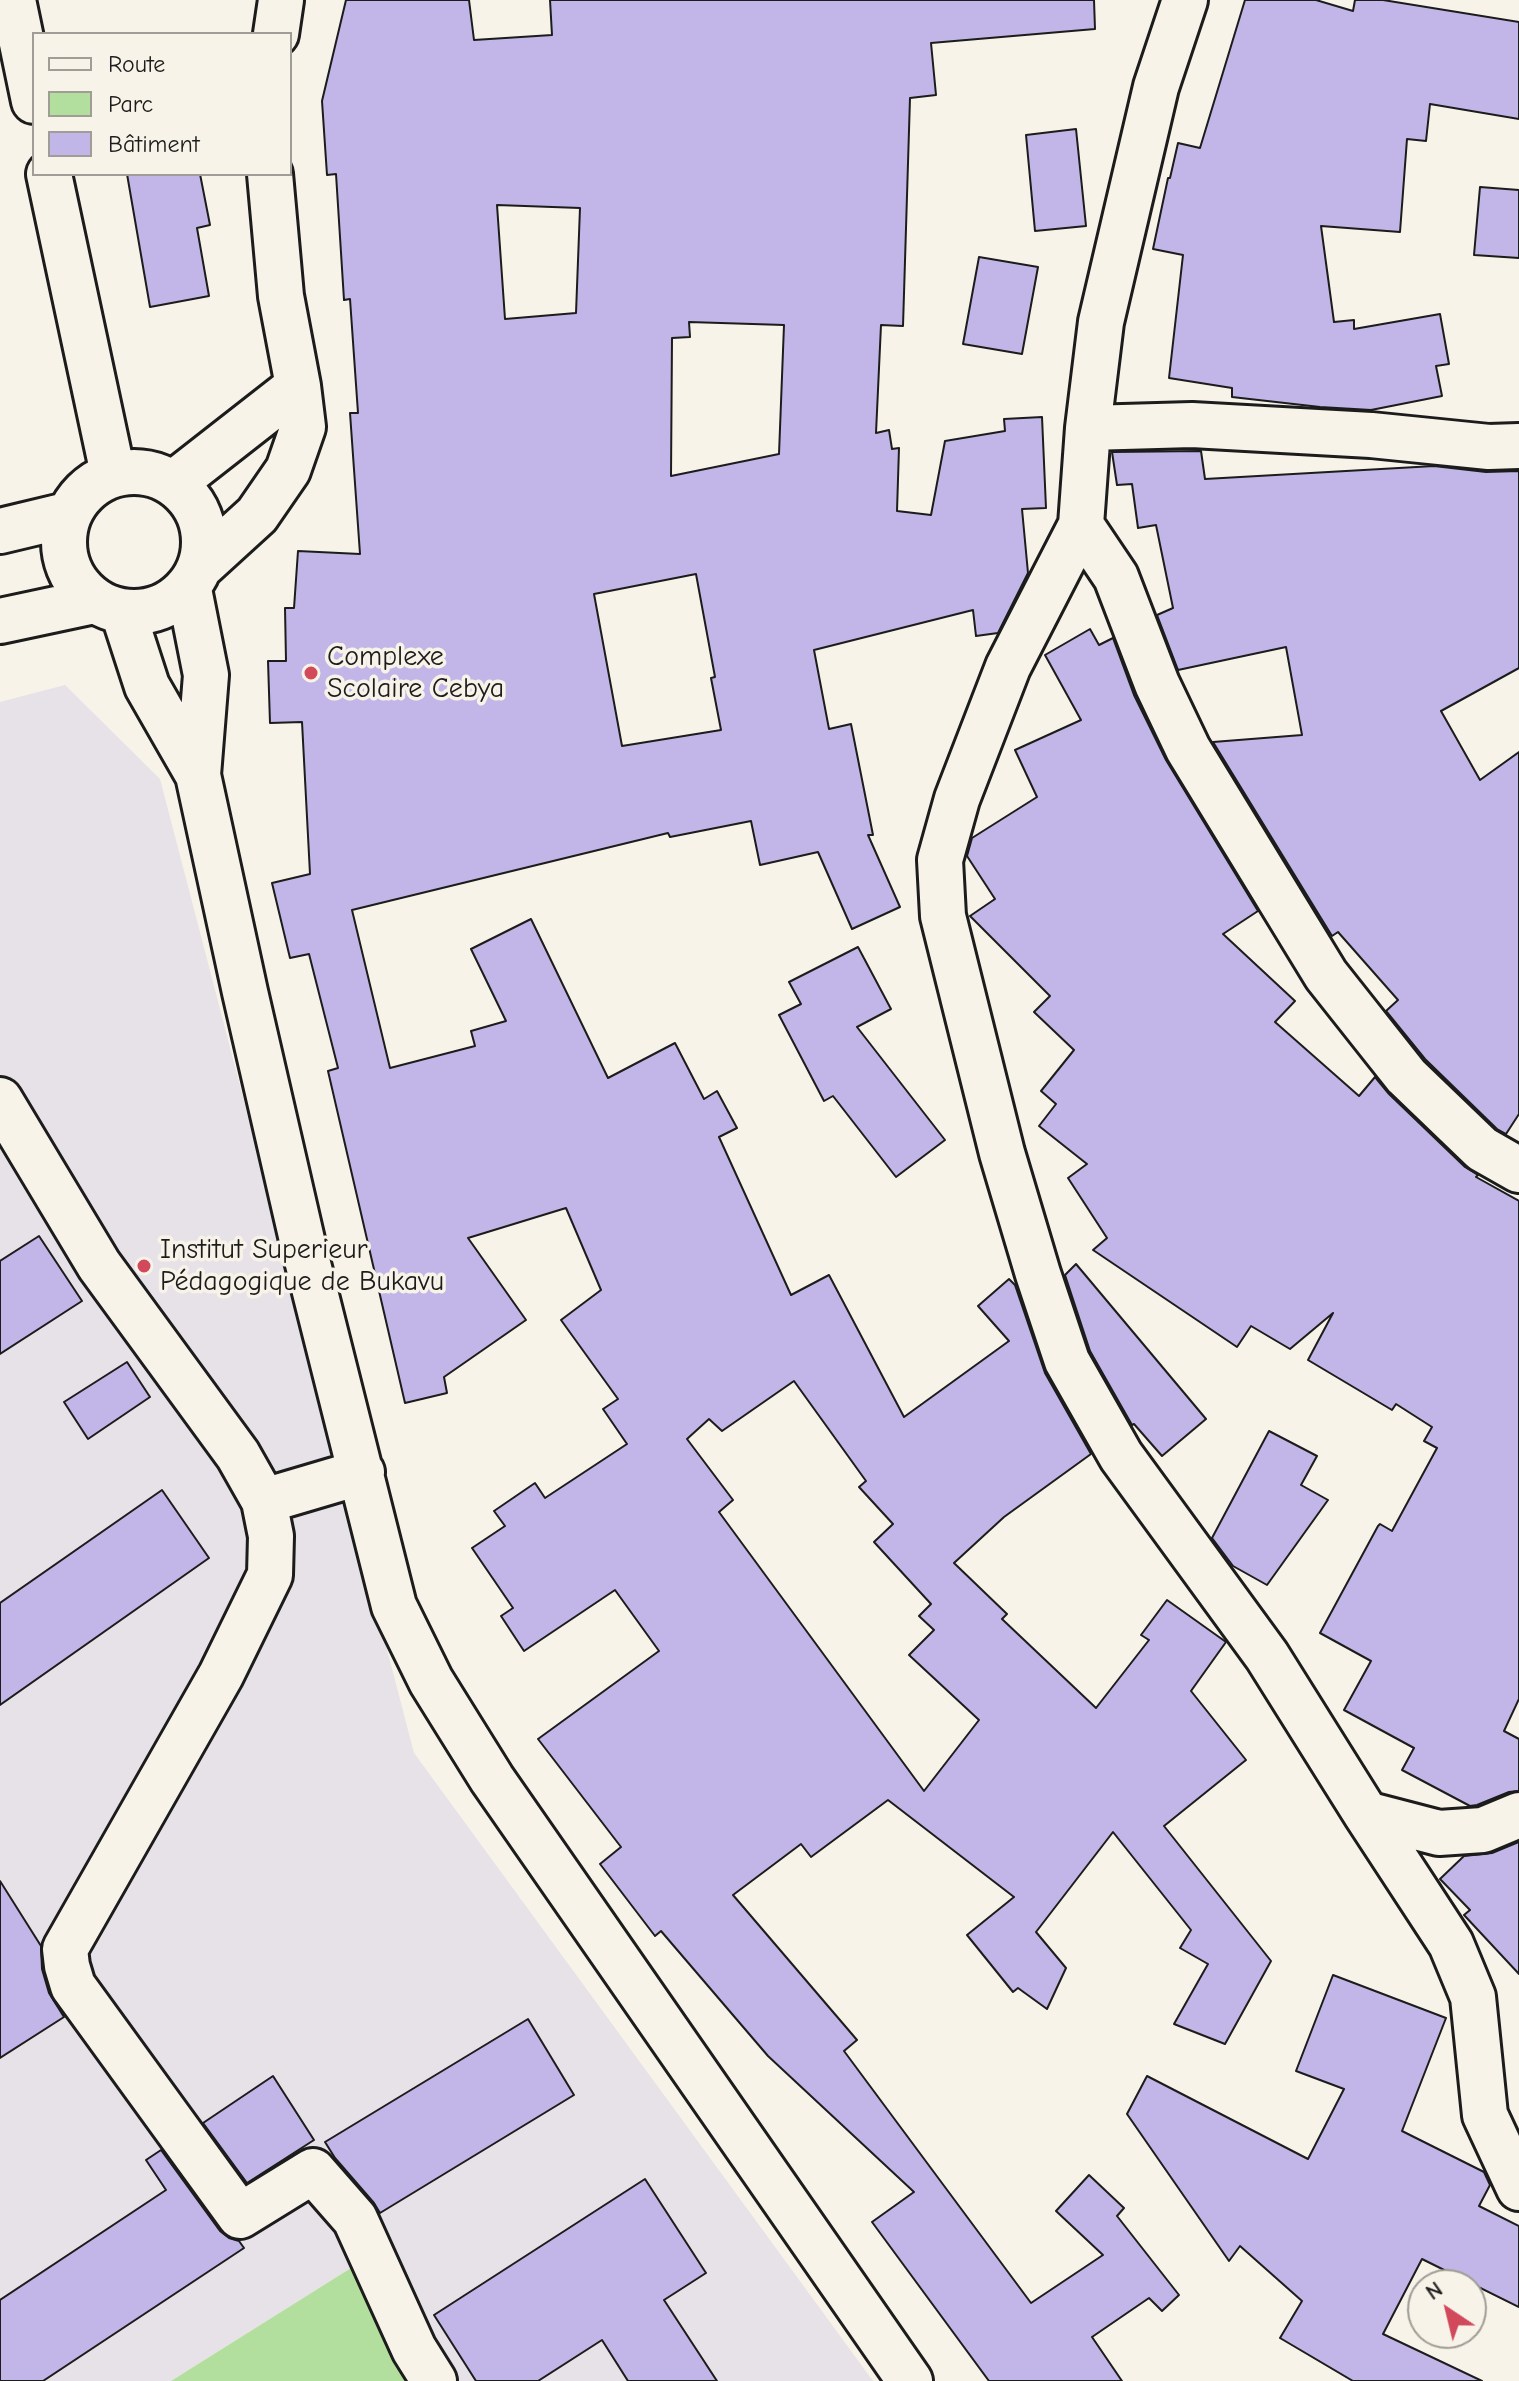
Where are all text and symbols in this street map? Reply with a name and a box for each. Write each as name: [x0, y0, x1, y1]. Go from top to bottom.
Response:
legend: [32, 32, 292, 176]
text: Route: [108, 50, 165, 78]
text: Parc: [108, 90, 153, 118]
text: Bâtiment: [108, 130, 200, 158]
place label: Complexe Scolaire Cebya: [327, 640, 504, 706]
marker: Complexe Scolaire Cebya: [302, 664, 320, 682]
place label: Institut Superieur Pédagogique de Bukavu: [160, 1233, 444, 1299]
marker: Institut Superieur Pédagogique de Bukavu: [135, 1257, 153, 1275]
north arrow: [1407, 2269, 1487, 2349]
text: N: [1421, 2276, 1448, 2306]

